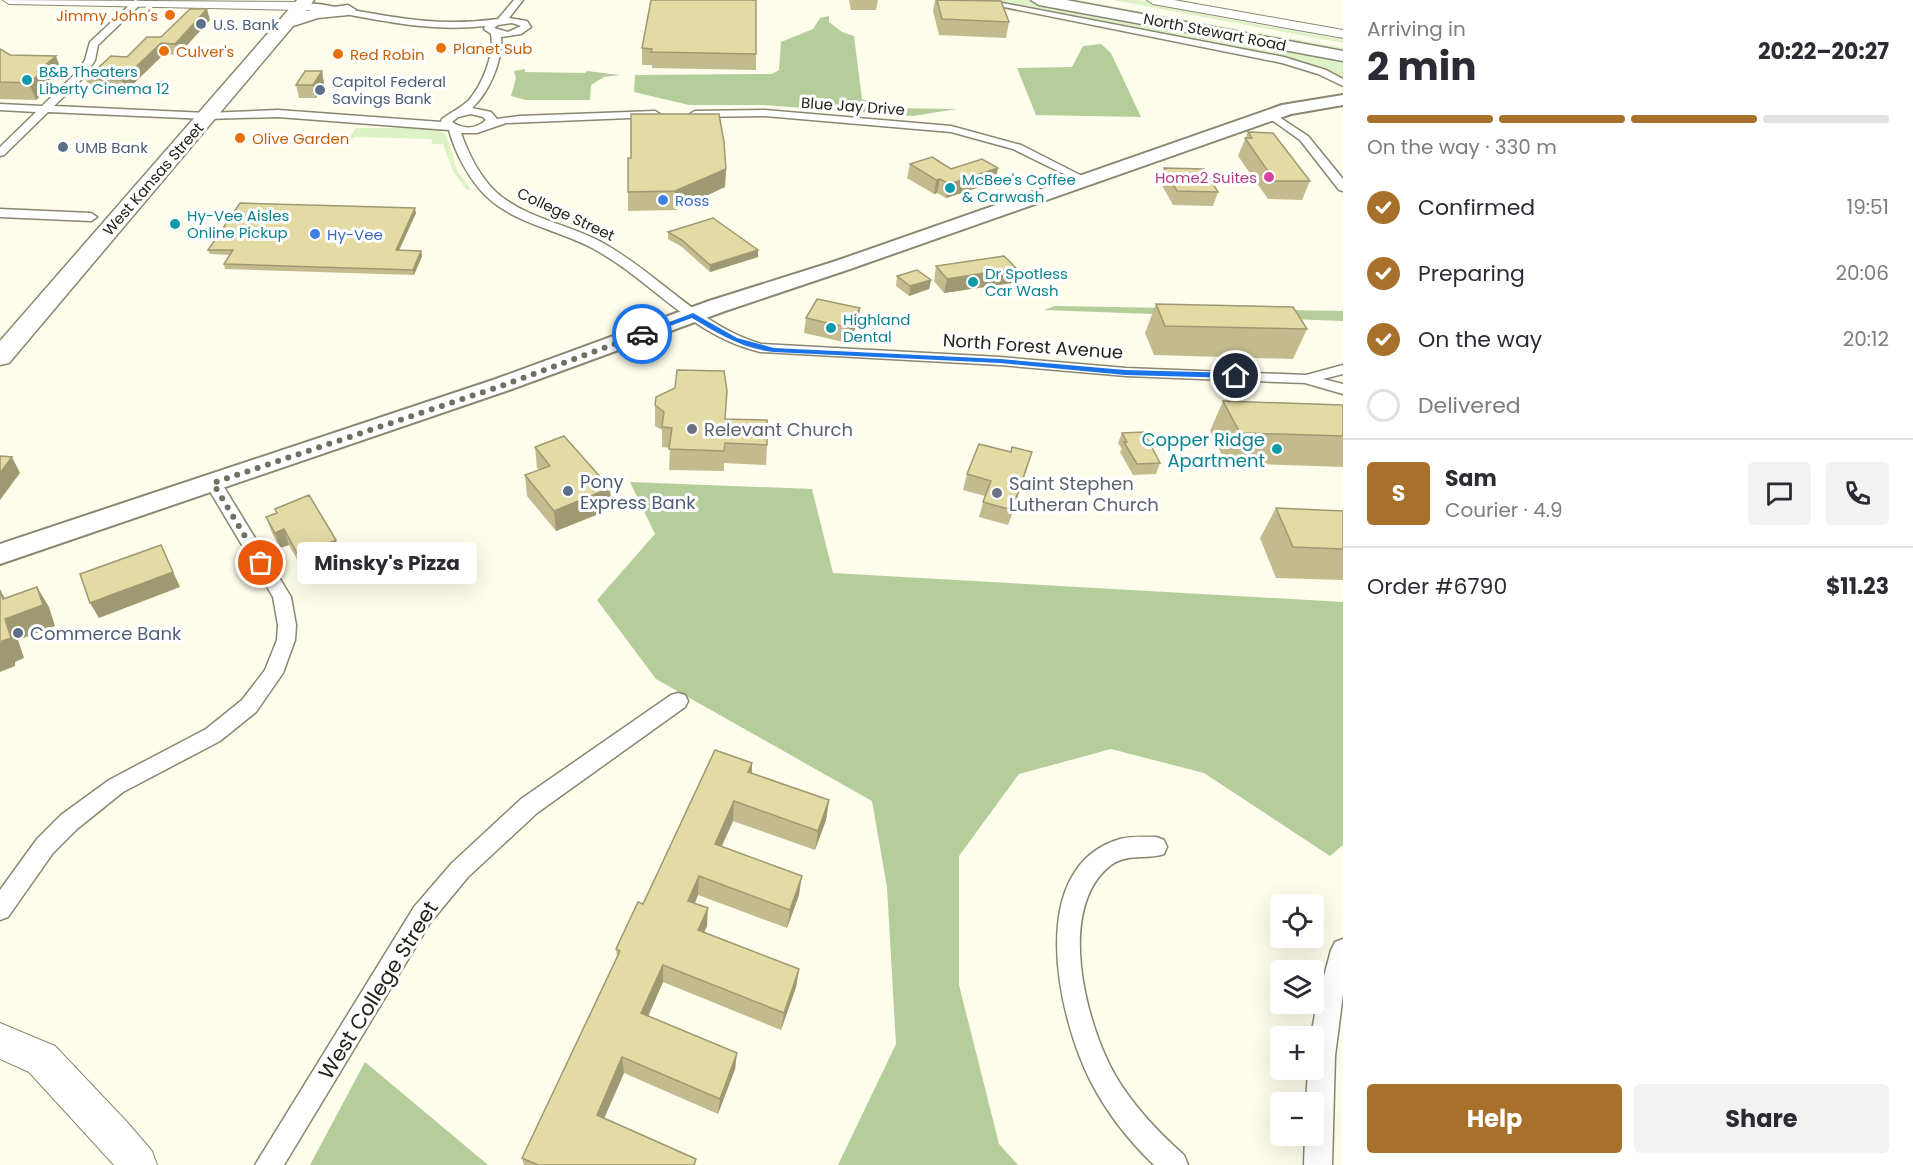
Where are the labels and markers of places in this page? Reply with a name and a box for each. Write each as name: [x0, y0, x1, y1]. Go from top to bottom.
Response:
place label: Jimmy John's: [56, 5, 158, 26]
marker: Jimmy John's: [163, 8, 177, 22]
place label: U.S. Bank: [213, 14, 279, 35]
marker: U.S. Bank: [194, 17, 208, 31]
place label: Planet Sub: [453, 38, 532, 59]
place label: Culver's: [176, 41, 235, 62]
marker: Planet Sub: [434, 41, 448, 55]
marker: Culver's: [157, 44, 171, 58]
place label: Red Robin: [350, 44, 425, 65]
marker: Red Robin: [331, 47, 345, 61]
place label: B&B Theaters Liberty Cinema 12: [39, 61, 169, 99]
place label: Capitol Federal Savings Bank: [332, 71, 446, 109]
marker: B&B Theaters Liberty Cinema 12: [20, 73, 34, 87]
marker: Capitol Federal Savings Bank: [313, 83, 327, 97]
place label: Olive Garden: [252, 128, 349, 149]
marker: Olive Garden: [233, 131, 247, 145]
place label: UMB Bank: [75, 137, 148, 158]
marker: UMB Bank: [56, 140, 70, 154]
place label: Home2 Suites: [1155, 167, 1257, 188]
place label: McBee's Coffee & Carwash: [962, 169, 1076, 207]
marker: Home2 Suites: [1262, 170, 1276, 184]
marker: McBee's Coffee & Carwash: [943, 181, 957, 195]
place label: Ross: [675, 190, 710, 211]
marker: Ross: [656, 193, 670, 207]
place label: Hy-Vee Aisles Online Pickup: [187, 205, 289, 243]
marker: Hy-Vee Aisles Online Pickup: [168, 217, 182, 231]
place label: Hy-Vee: [327, 224, 383, 245]
marker: Hy-Vee: [308, 227, 322, 241]
place label: Dr Spotless Car Wash: [985, 263, 1068, 301]
marker: Dr Spotless Car Wash: [966, 275, 980, 289]
place label: Highland Dental: [843, 309, 910, 347]
marker: Highland Dental: [824, 321, 838, 335]
pin: [1210, 350, 1261, 401]
place label: Relevant Church: [704, 417, 853, 442]
marker: Relevant Church: [685, 422, 699, 436]
place label: Copper Ridge Apartment: [1142, 427, 1265, 473]
marker: Copper Ridge Apartment: [1270, 442, 1284, 456]
place label: Pony Express Bank: [580, 469, 696, 515]
place label: Saint Stephen Lutheran Church: [1009, 471, 1159, 517]
marker: Pony Express Bank: [561, 484, 575, 498]
marker: Saint Stephen Lutheran Church: [990, 486, 1004, 500]
pin: [235, 537, 286, 588]
callout: Minsky's Pizza: [297, 542, 477, 584]
place label: Commerce Bank: [30, 621, 182, 646]
marker: Commerce Bank: [11, 626, 25, 640]

